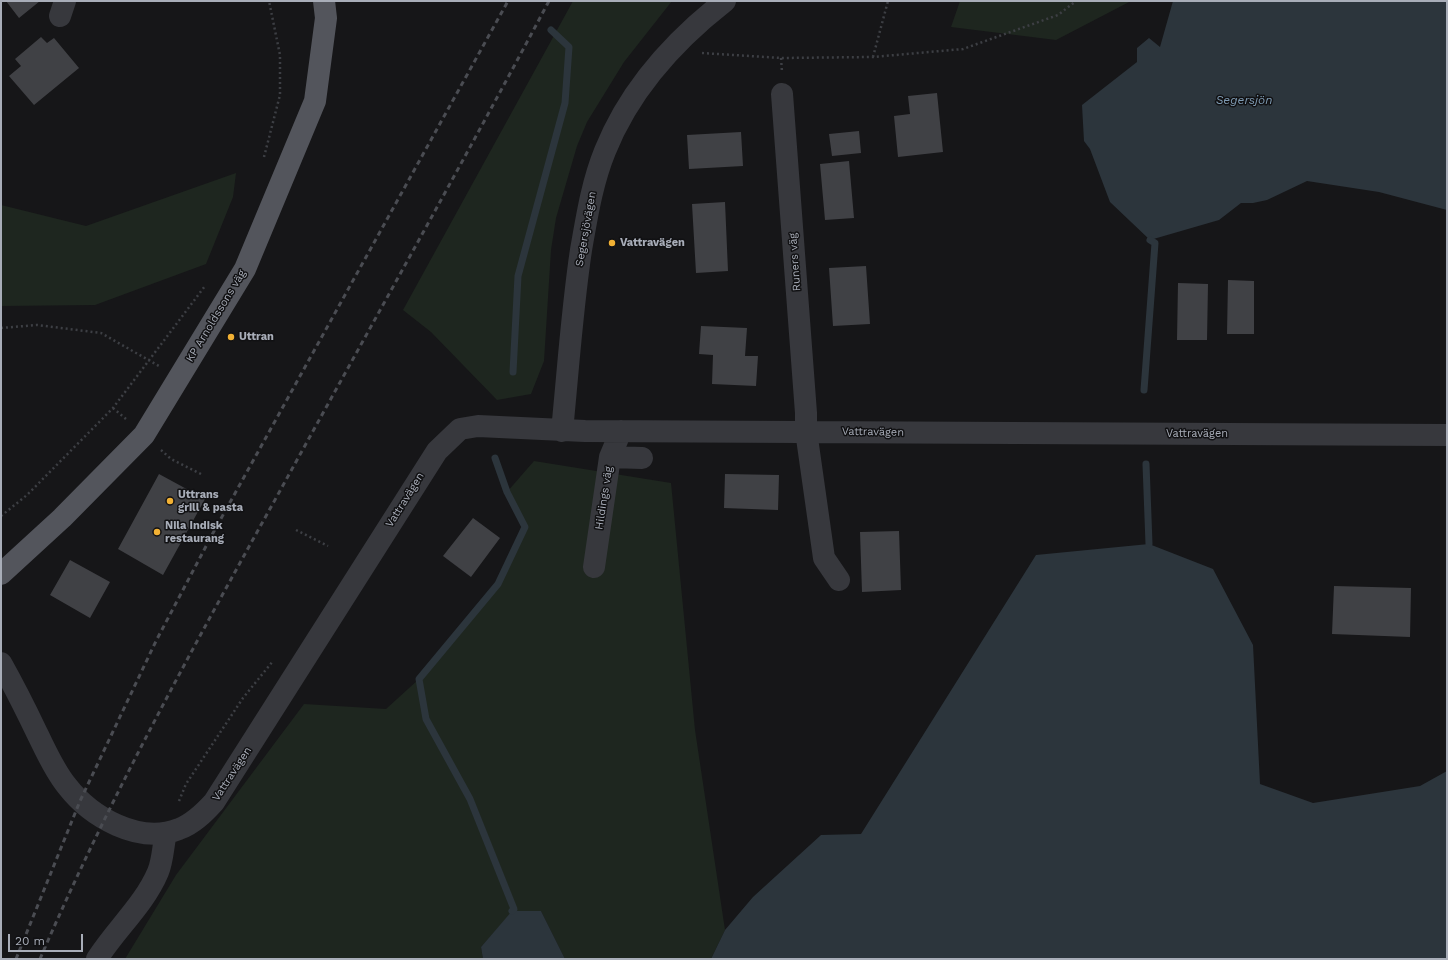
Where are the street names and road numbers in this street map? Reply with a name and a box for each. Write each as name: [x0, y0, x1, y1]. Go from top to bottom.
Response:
street label: Segersjövägen: [573, 190, 599, 268]
street label: Runers väg: [786, 232, 804, 292]
street label: KP Arnoldssons väg: [183, 267, 249, 365]
street label: Vattravägen: [842, 425, 904, 439]
street label: Vattravägen: [1166, 427, 1228, 441]
street label: Hildings väg: [592, 465, 616, 531]
street label: Vattravägen: [383, 470, 427, 530]
street label: Vattravägen: [210, 744, 254, 804]

